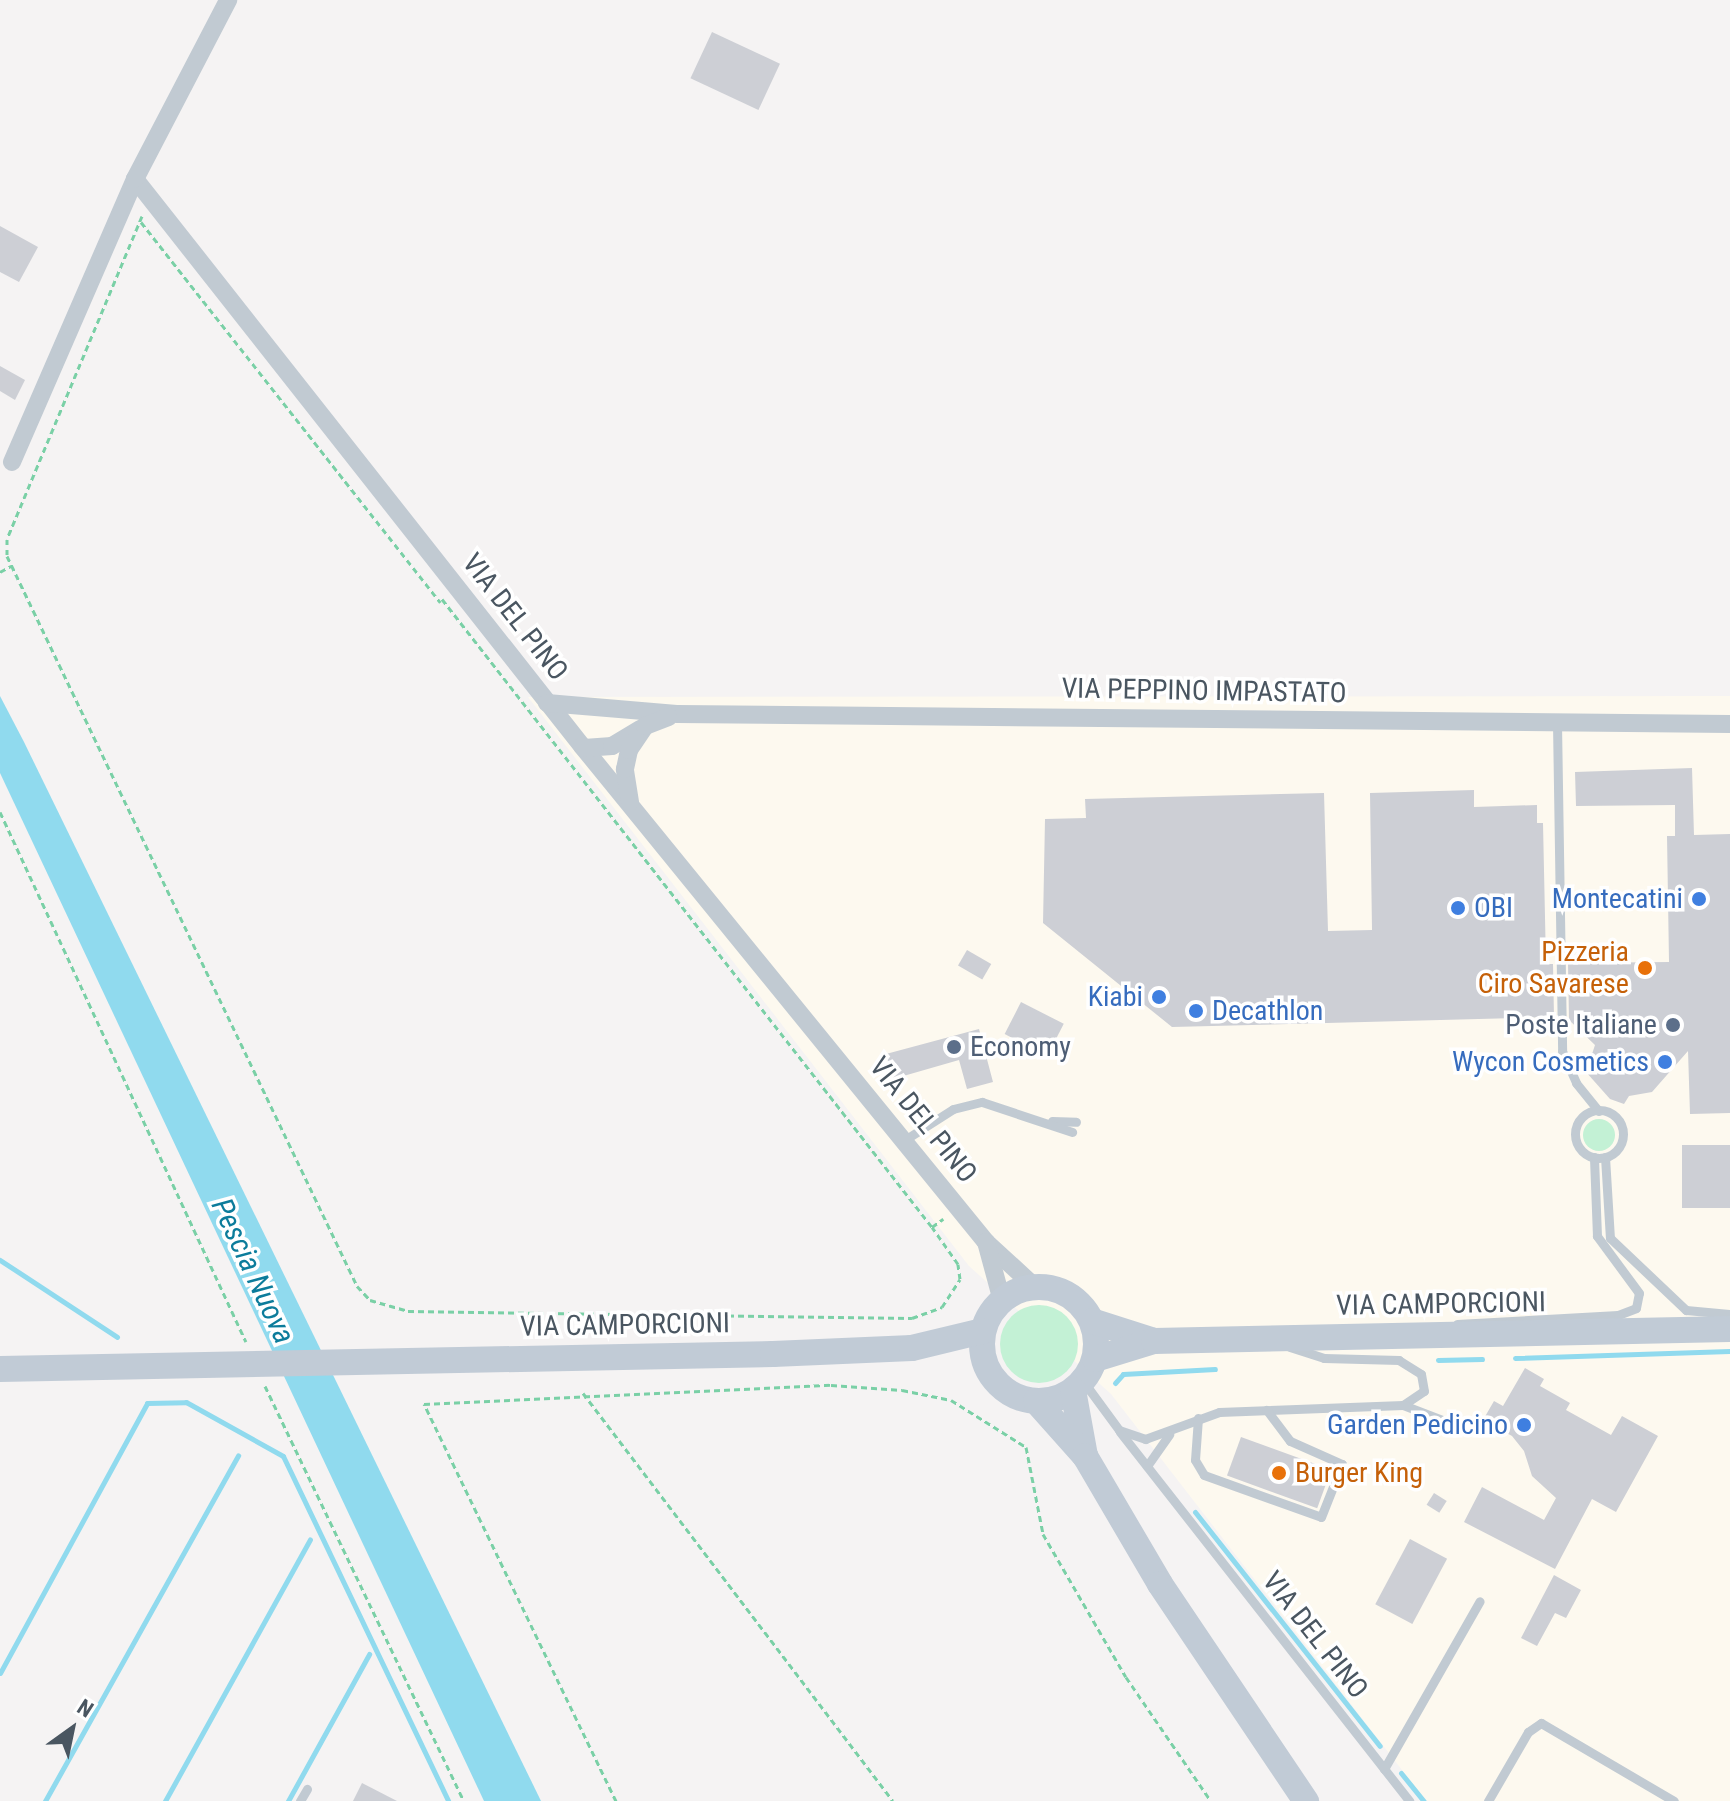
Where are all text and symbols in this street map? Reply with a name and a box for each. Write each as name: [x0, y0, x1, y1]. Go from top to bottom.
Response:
street label: VIA DEL PINO: [455, 547, 575, 687]
street label: VIA PEPPINO IMPASTATO: [1061, 672, 1347, 710]
place label: Montecatini: [1552, 882, 1683, 916]
marker: Montecatini: [1690, 890, 1708, 908]
place label: OBI: [1474, 891, 1513, 925]
marker: OBI: [1449, 899, 1467, 917]
place label: Pizzeria Ciro Savarese: [1478, 935, 1629, 1001]
marker: Pizzeria Ciro Savarese: [1636, 959, 1654, 977]
place label: Kiabi: [1088, 980, 1143, 1014]
marker: Kiabi: [1150, 988, 1168, 1006]
place label: Decathlon: [1212, 994, 1323, 1028]
marker: Decathlon: [1187, 1002, 1205, 1020]
place label: Poste Italiane: [1505, 1008, 1657, 1042]
marker: Poste Italiane: [1664, 1016, 1682, 1034]
place label: Economy: [970, 1030, 1071, 1064]
marker: Economy: [945, 1038, 963, 1056]
place label: Wycon Cosmetics: [1452, 1045, 1649, 1079]
street label: VIA DEL PINO: [862, 1050, 984, 1190]
marker: Wycon Cosmetics: [1656, 1053, 1674, 1071]
water label: Pescia Nuova: [204, 1193, 302, 1349]
street label: VIA CAMPORCIONI: [1336, 1285, 1546, 1323]
street label: VIA CAMPORCIONI: [520, 1306, 730, 1344]
place label: Garden Pedicino: [1327, 1408, 1508, 1442]
marker: Garden Pedicino: [1515, 1416, 1533, 1434]
place label: Burger King: [1295, 1456, 1423, 1490]
marker: Burger King: [1270, 1464, 1288, 1482]
street label: VIA DEL PINO: [1255, 1565, 1375, 1705]
north arrow: [32, 1689, 112, 1769]
text: N: [73, 1694, 98, 1723]

